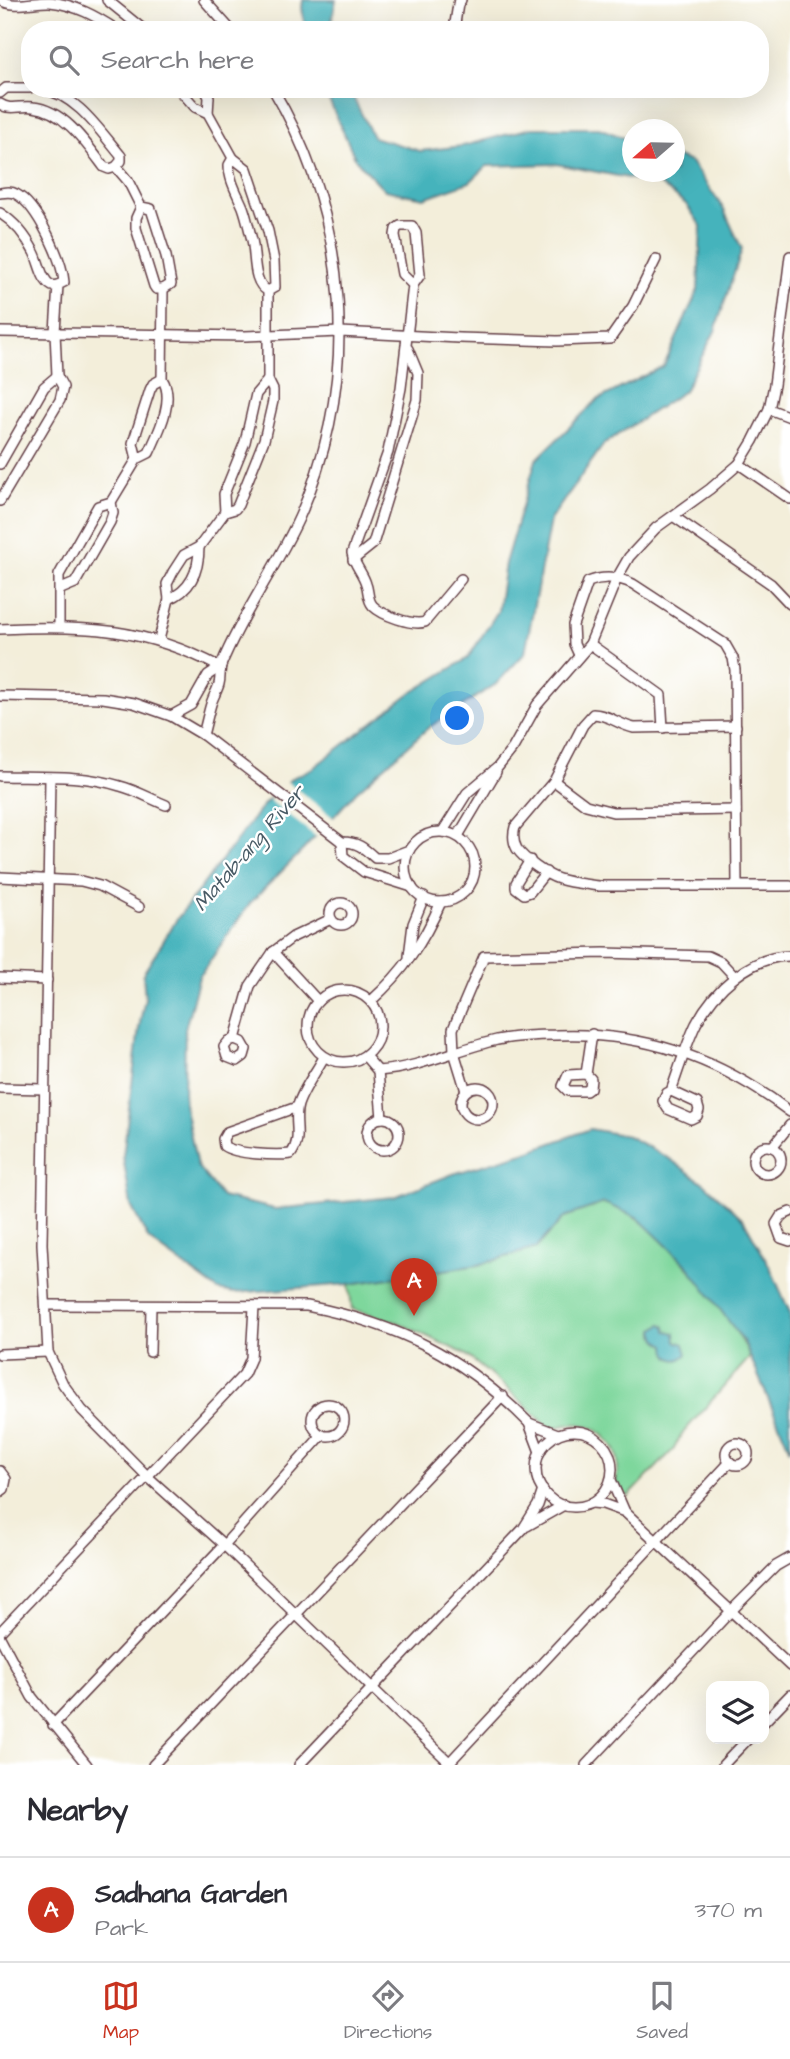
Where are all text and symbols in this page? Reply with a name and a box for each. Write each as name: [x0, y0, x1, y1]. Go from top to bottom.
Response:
search box: [21, 21, 769, 98]
icon: search: [45, 41, 83, 79]
text: Search here: [101, 42, 254, 78]
north arrow: [622, 119, 685, 182]
your location: [440, 701, 474, 735]
water label: Matab-ang River: [187, 777, 314, 918]
pin: A: [391, 1258, 437, 1316]
map controls: [706, 1681, 769, 1744]
button: layers: [706, 1681, 769, 1744]
text: Nearby: [28, 1790, 128, 1832]
text: Sadhana Garden: [95, 1876, 287, 1912]
text: A: [44, 1894, 58, 1926]
text: 370 m: [695, 1894, 762, 1926]
text: Park: [95, 1912, 148, 1944]
tab: Map: [102, 1977, 140, 2046]
tab: Directions: [344, 1977, 432, 2046]
tab: Saved: [636, 1977, 688, 2046]

